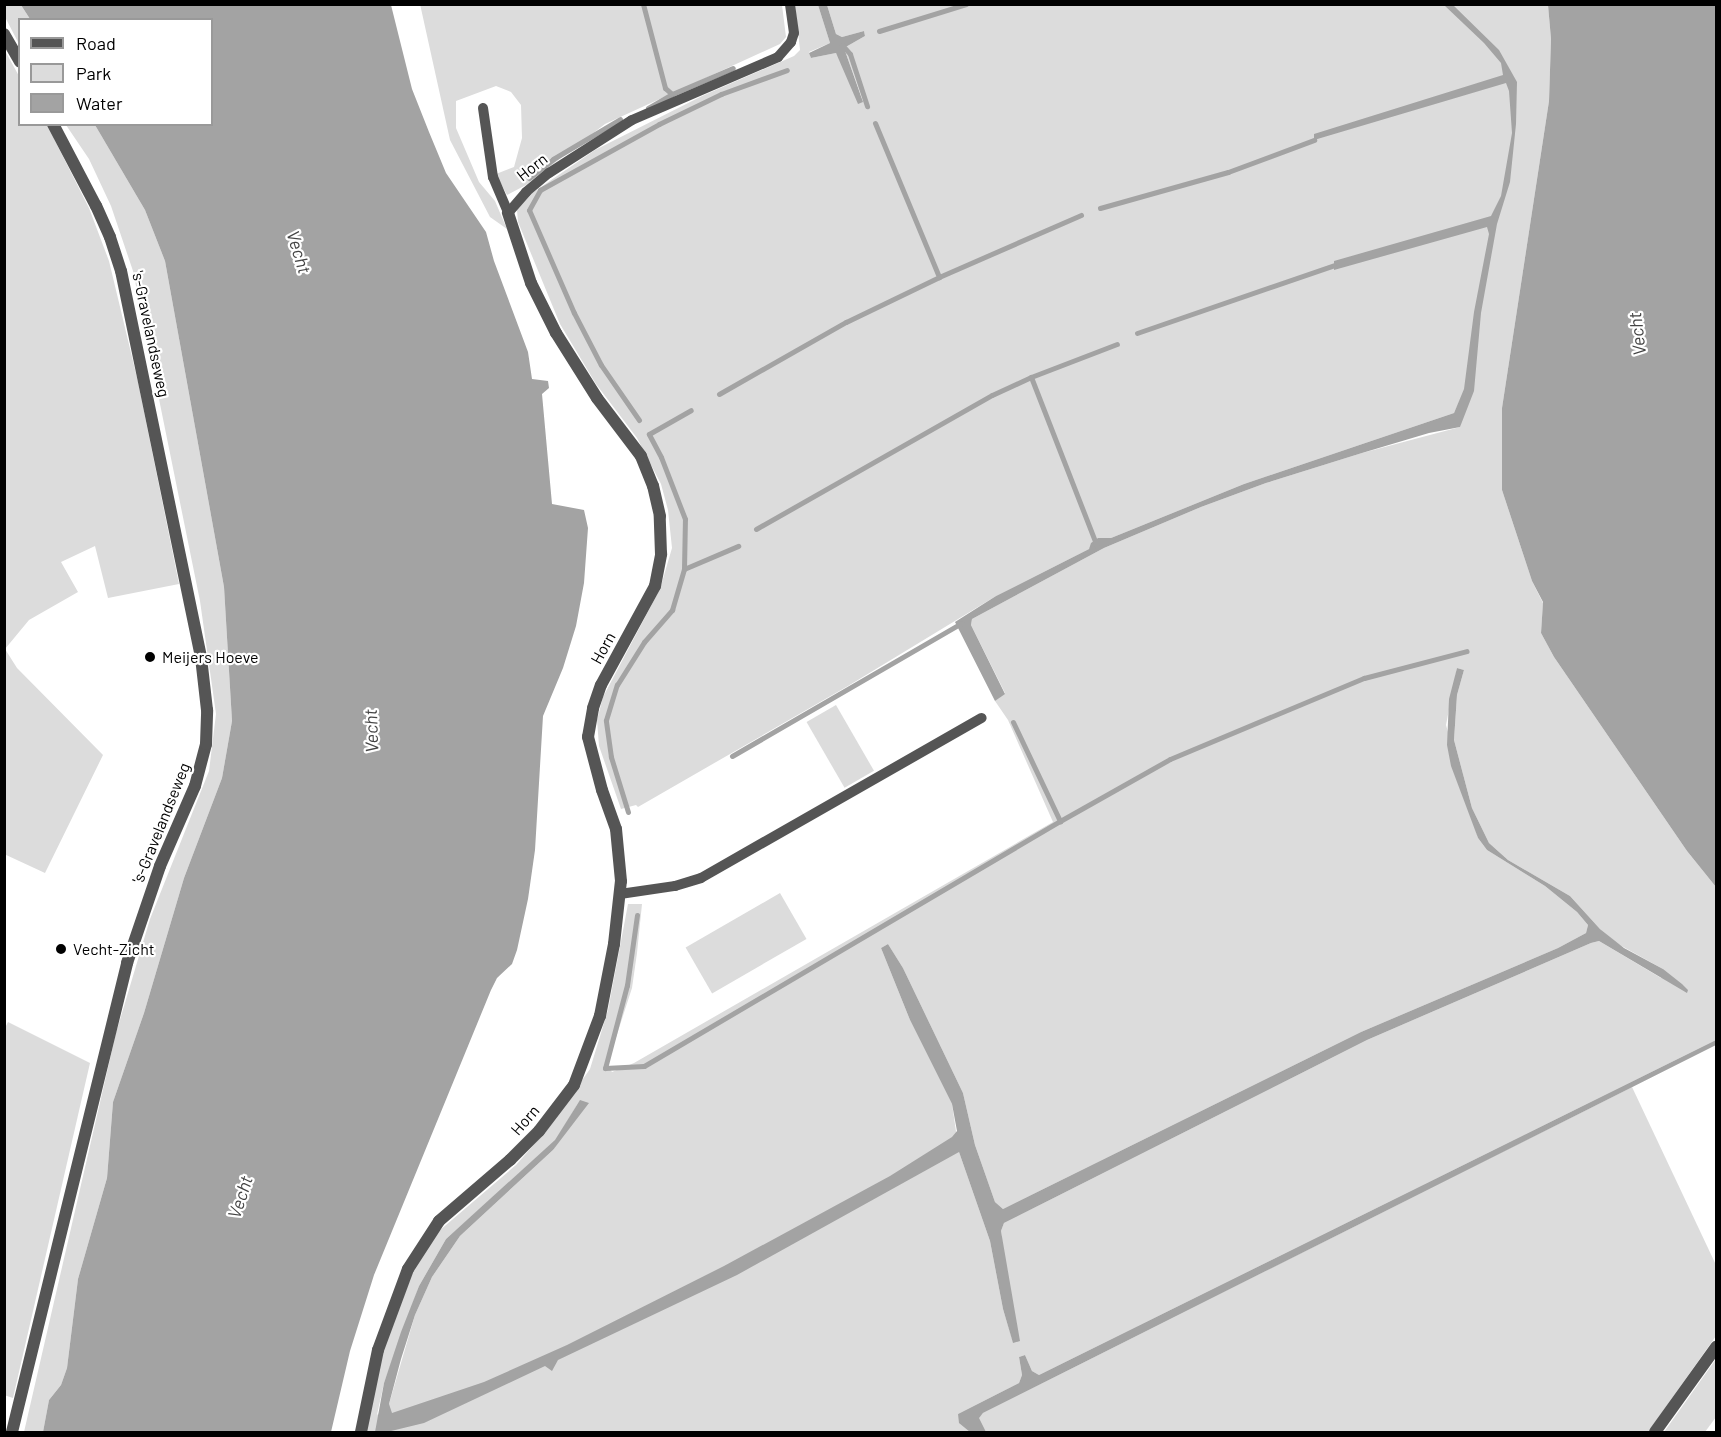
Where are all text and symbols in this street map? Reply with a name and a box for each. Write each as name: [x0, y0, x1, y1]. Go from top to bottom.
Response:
legend: [18, 18, 213, 126]
text: Road: [76, 32, 116, 54]
text: Park: [76, 62, 111, 84]
text: Water: [76, 92, 123, 114]
street label: Horn: [513, 149, 551, 185]
water label: Vecht: [282, 228, 316, 276]
street label: 's-Gravelandseweg: [128, 269, 174, 399]
water label: Vecht: [1624, 311, 1650, 357]
street label: Horn: [586, 629, 620, 667]
place label: Meijers Hoeve: [162, 647, 259, 667]
marker: Meijers Hoeve: [143, 650, 157, 664]
water label: Vecht: [359, 709, 383, 753]
street label: 's-Gravelandseweg: [128, 760, 194, 886]
place label: Vecht-Zicht: [73, 939, 155, 959]
marker: Vecht-Zicht: [54, 942, 68, 956]
street label: Horn: [507, 1101, 543, 1139]
water label: Vecht: [223, 1173, 257, 1221]

